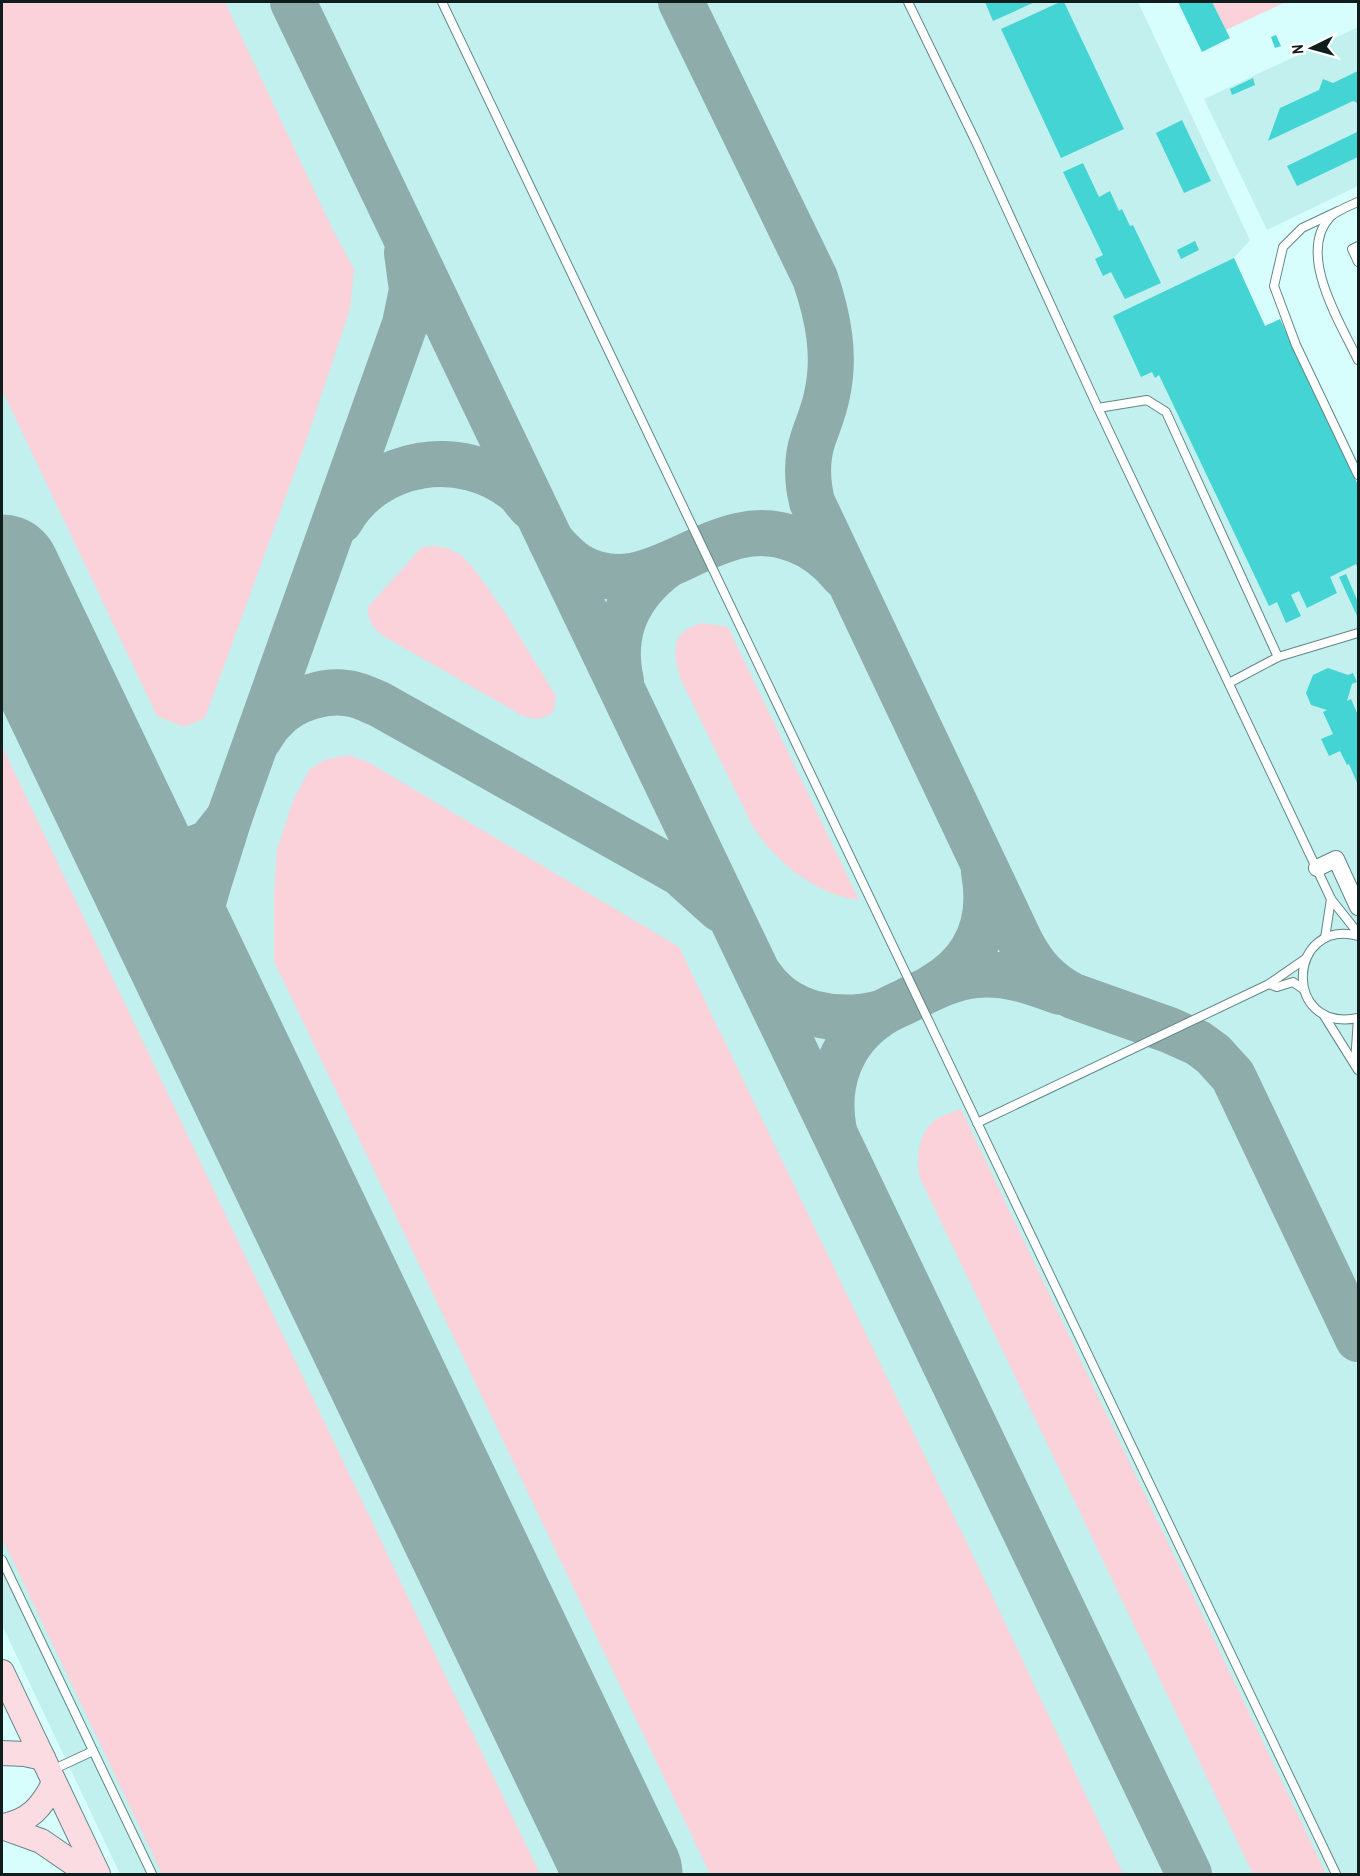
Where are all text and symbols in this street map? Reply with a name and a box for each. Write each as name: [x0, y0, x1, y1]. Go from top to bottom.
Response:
north arrow: [1282, 18, 1342, 78]
text: N: [1286, 44, 1308, 55]

